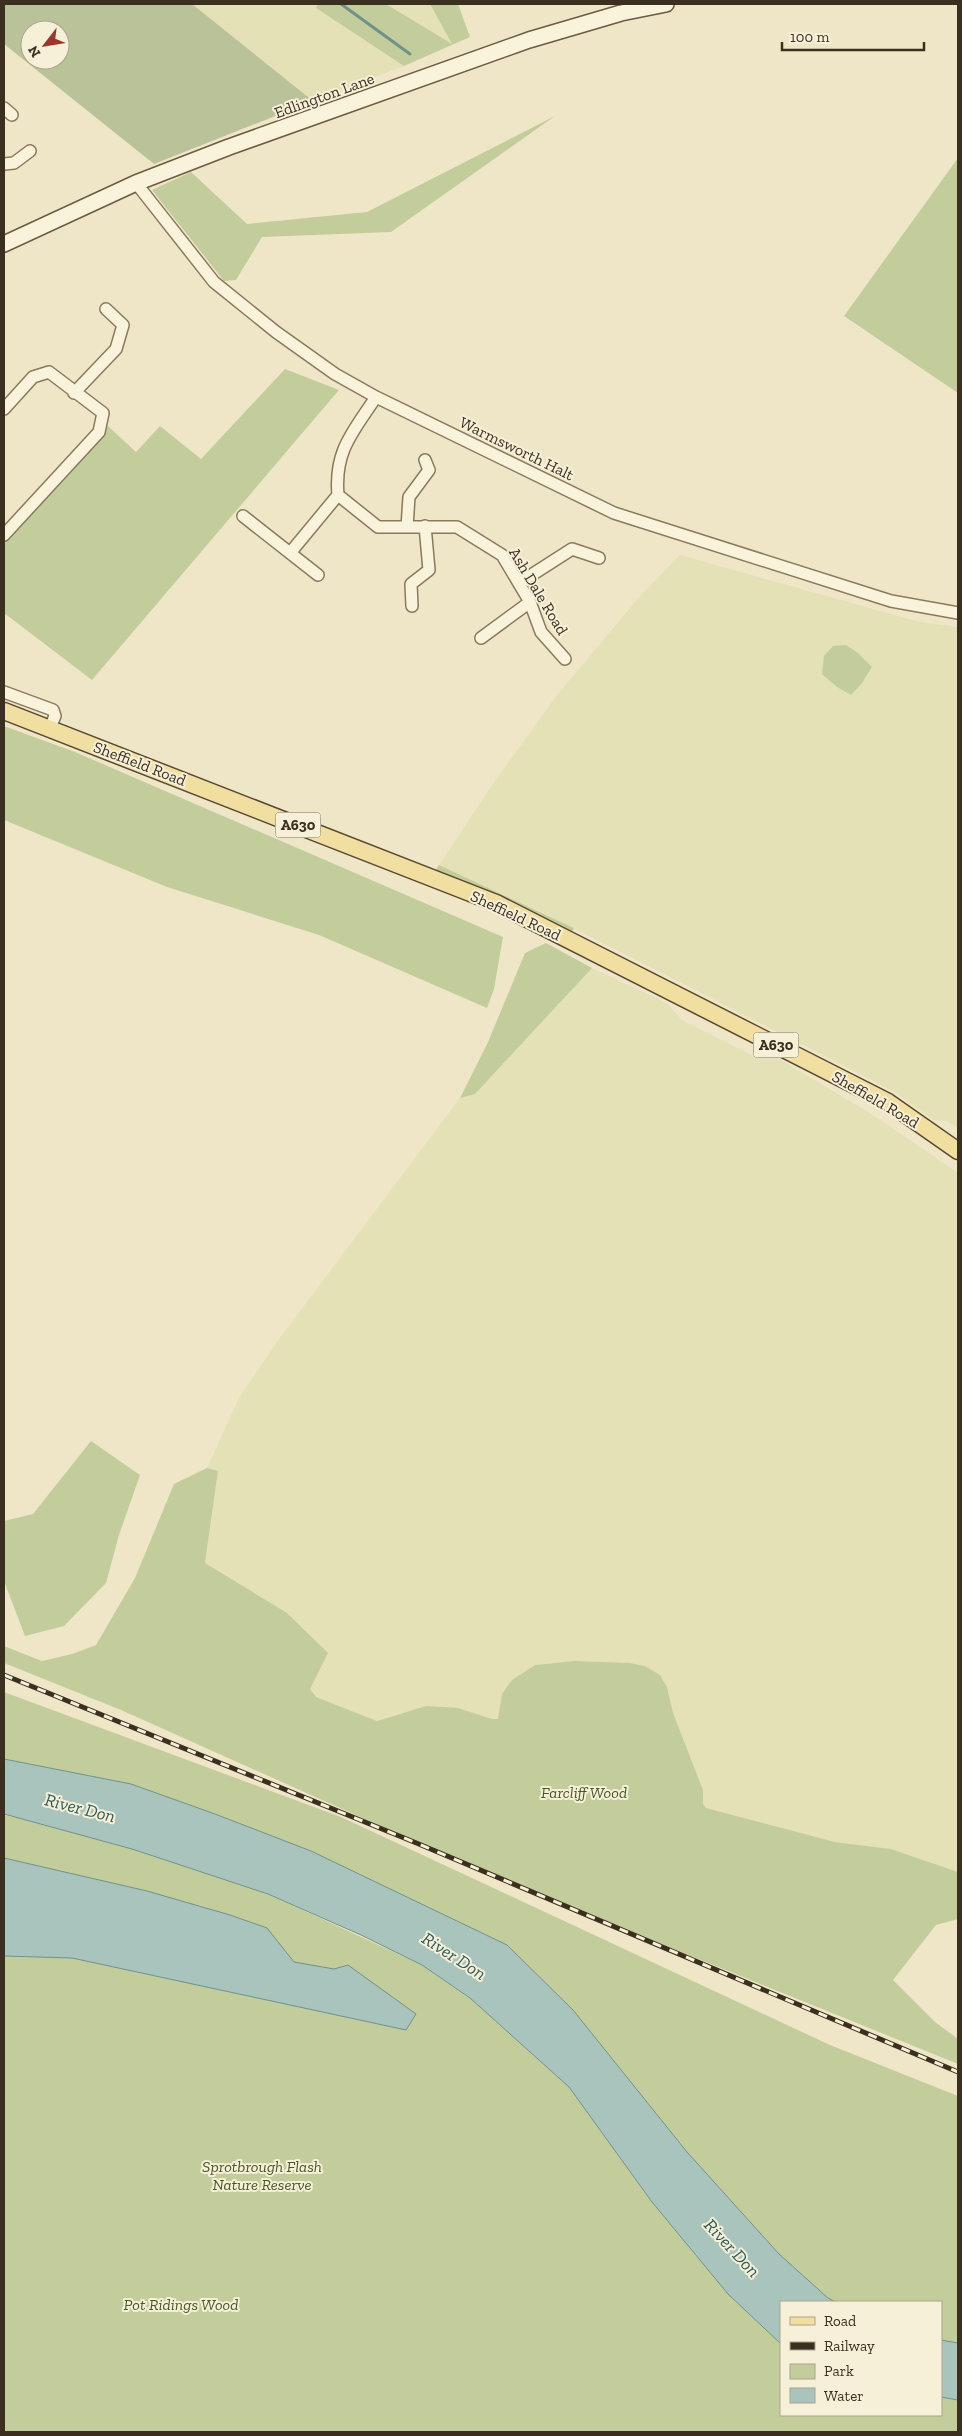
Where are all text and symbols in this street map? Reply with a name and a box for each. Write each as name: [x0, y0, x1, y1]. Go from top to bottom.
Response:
north arrow: [20, 20, 70, 70]
scale bar: [782, 20, 924, 52]
text: 100 m: [790, 28, 829, 46]
text: N: [24, 42, 44, 60]
street label: Edlington Lane: [272, 69, 377, 122]
street label: Warmsworth Halt: [457, 413, 577, 484]
street label: Ash Dale Road: [505, 544, 572, 639]
street label: Sheffield Road: [91, 737, 189, 790]
road number: A630: [276, 812, 320, 838]
street label: Sheffield Road: [468, 886, 564, 945]
road number: A630: [754, 1032, 798, 1058]
street label: Sheffield Road: [829, 1067, 923, 1132]
park label: Farcliff Wood: [541, 1783, 627, 1802]
water label: River Don: [42, 1789, 118, 1827]
water label: River Don: [418, 1927, 490, 1985]
park label: Sprotbrough Flash Nature Reserve: [202, 2157, 322, 2194]
water label: River Don: [699, 2214, 765, 2282]
park label: Pot Ridings Wood: [124, 2295, 238, 2314]
legend: [780, 2301, 942, 2416]
text: Road: [824, 2312, 857, 2330]
text: Railway: [824, 2337, 875, 2355]
text: Park: [824, 2362, 854, 2380]
text: Water: [824, 2387, 864, 2405]

